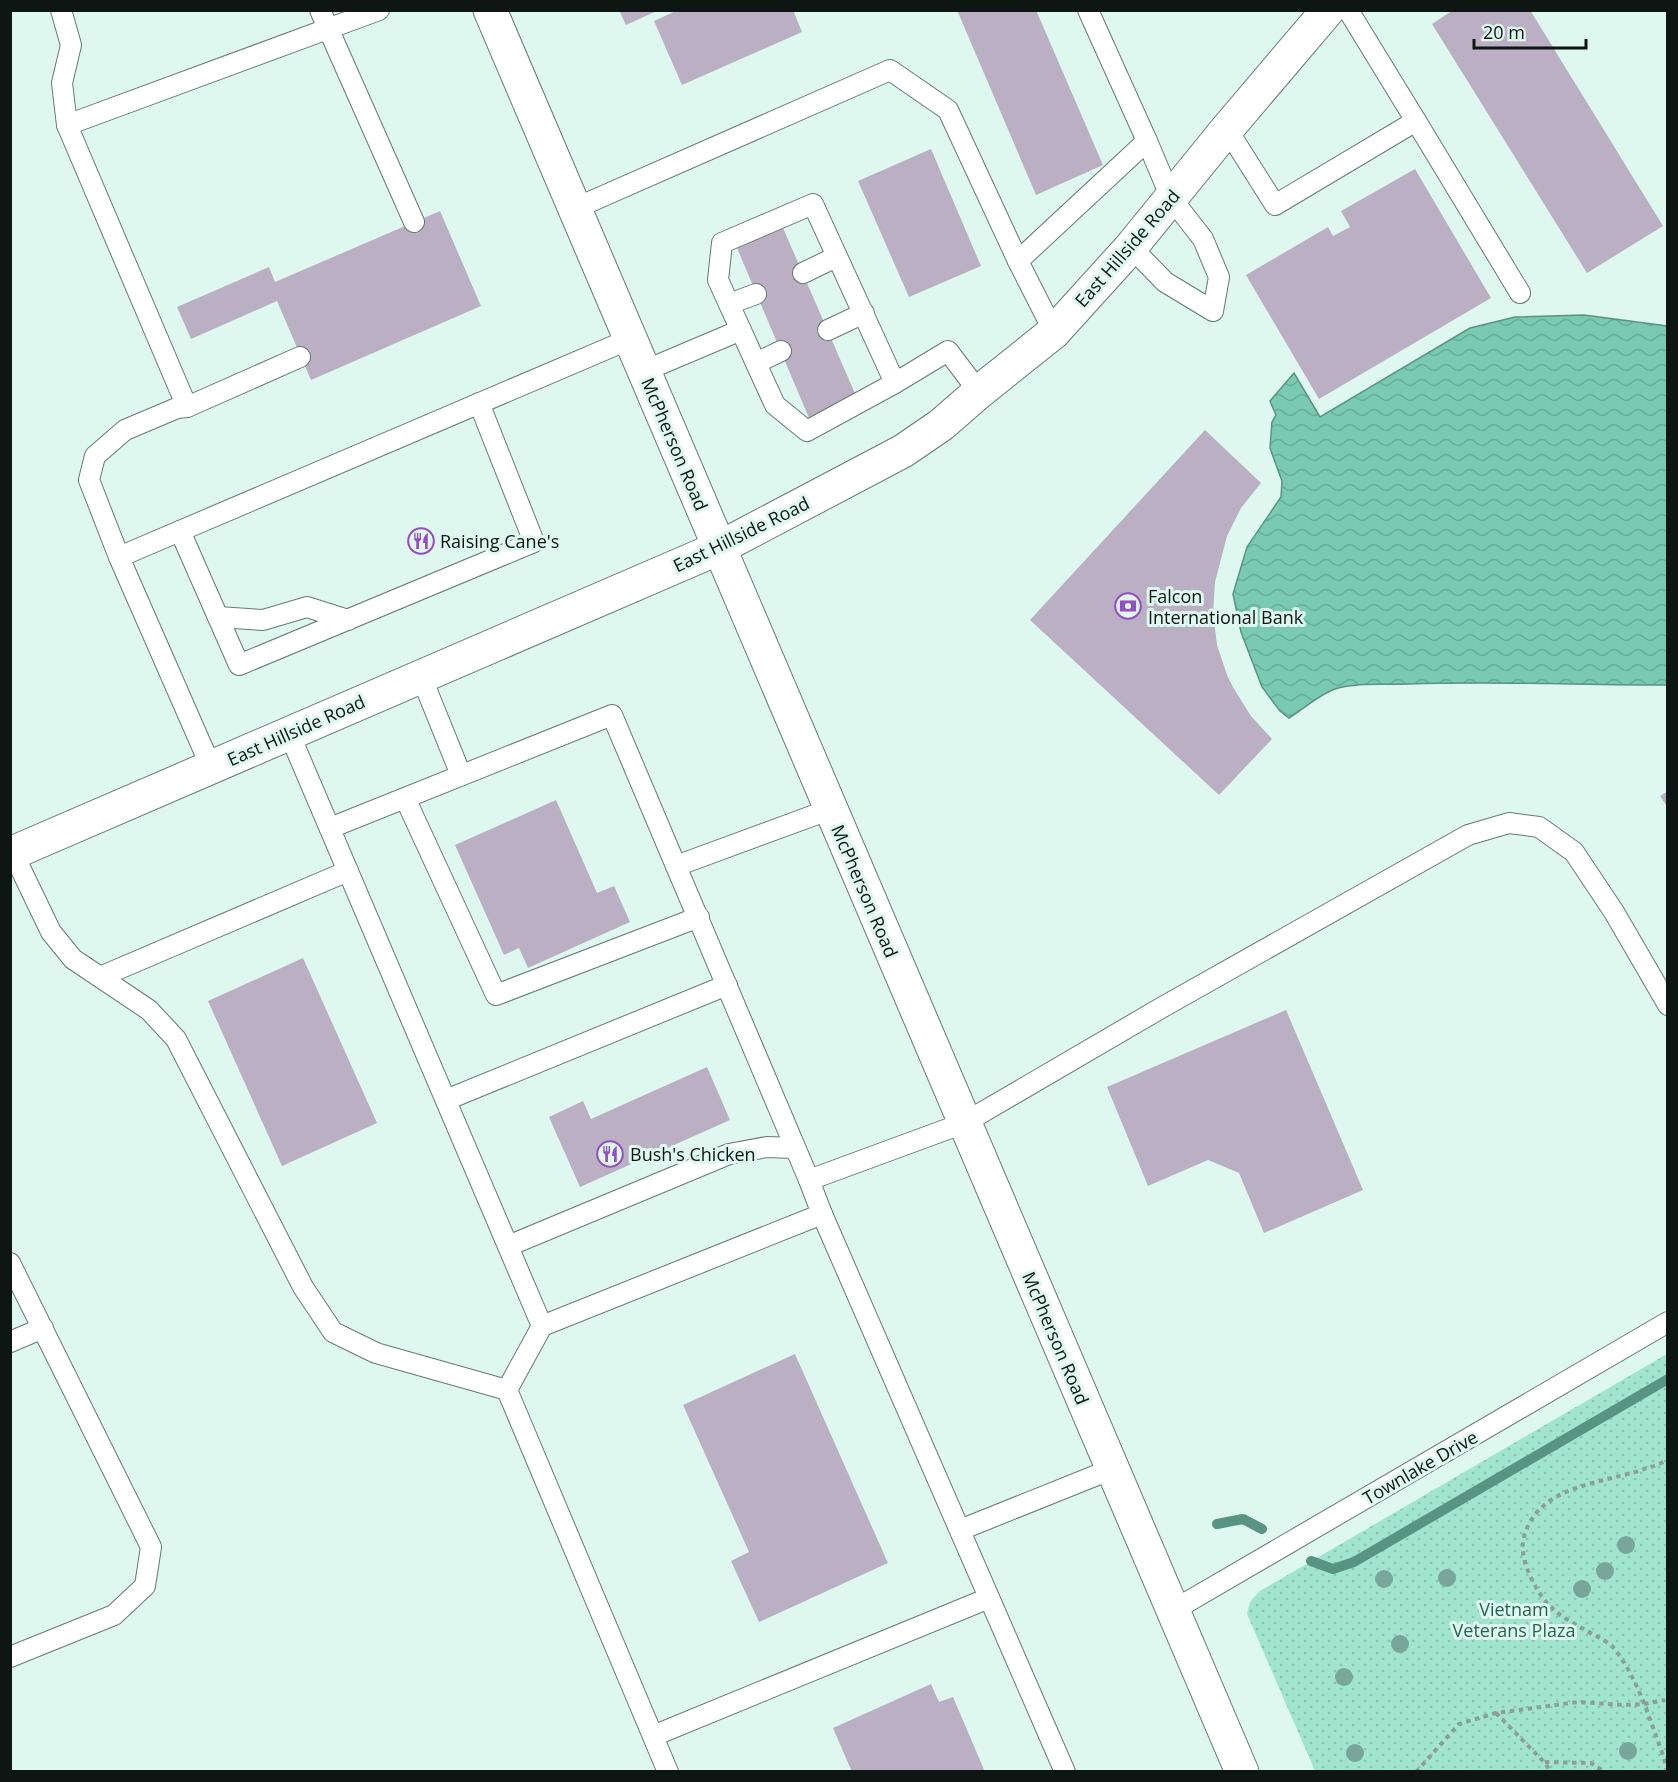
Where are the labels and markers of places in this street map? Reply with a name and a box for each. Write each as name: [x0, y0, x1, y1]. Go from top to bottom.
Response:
restaurant icon: Raising Cane's: [406, 526, 436, 556]
place label: Raising Cane's: [440, 529, 559, 553]
place label: Falcon International Bank: [1148, 584, 1304, 629]
bank icon: Falcon International Bank: [1113, 591, 1143, 621]
restaurant icon: Bush's Chicken: [595, 1139, 625, 1169]
place label: Bush's Chicken: [630, 1142, 756, 1166]

